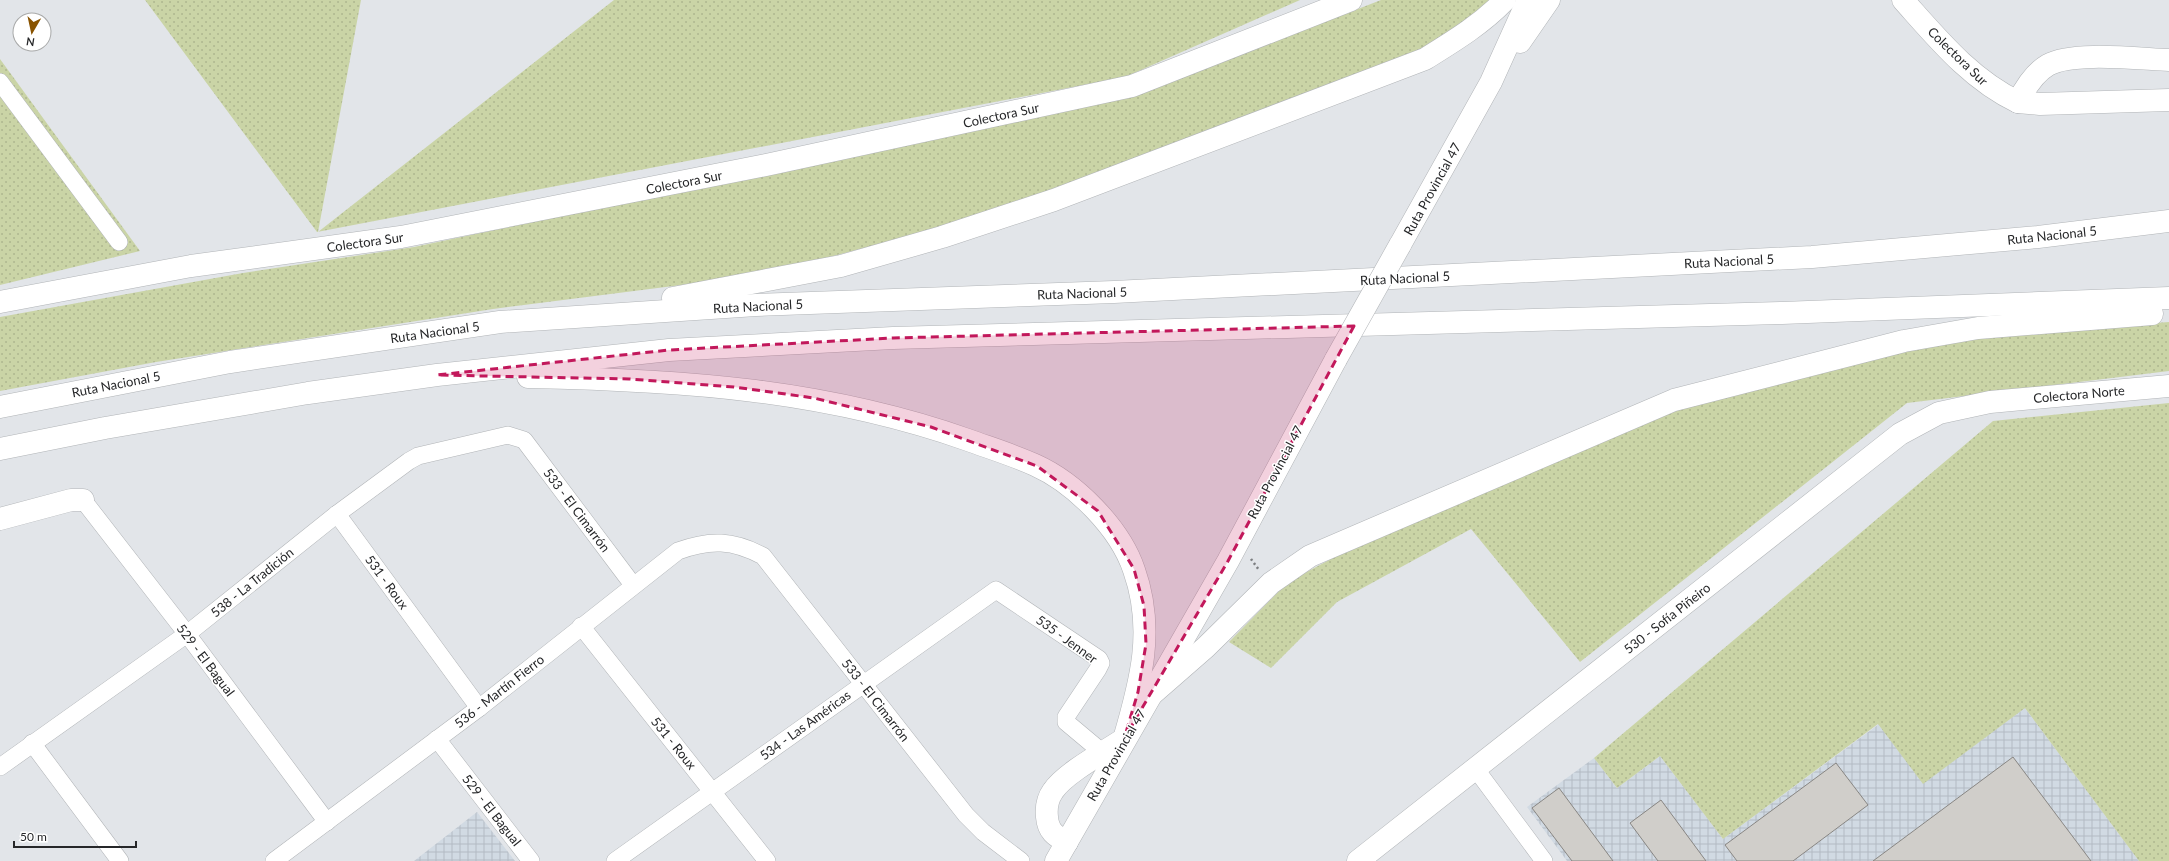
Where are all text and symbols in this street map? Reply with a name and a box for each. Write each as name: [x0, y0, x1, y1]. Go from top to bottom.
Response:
north arrow: [12, 12, 52, 52]
street label: Colectora Sur: [1925, 23, 1992, 89]
text: N: [25, 35, 36, 49]
street label: Colectora Sur: [961, 99, 1041, 131]
street label: Ruta Provincial 47: [1400, 140, 1464, 238]
street label: Colectora Sur: [644, 167, 724, 197]
street label: Ruta Nacional 5: [2006, 222, 2098, 248]
street label: Colectora Sur: [326, 229, 405, 255]
street label: Ruta Nacional 5: [1684, 251, 1774, 271]
street label: Ruta Nacional 5: [1360, 268, 1450, 288]
street label: Ruta Nacional 5: [1037, 283, 1127, 303]
street label: Ruta Nacional 5: [713, 296, 803, 316]
street label: Ruta Nacional 5: [389, 318, 481, 346]
street label: Ruta Nacional 5: [70, 368, 162, 400]
street label: Colectora Norte: [2033, 382, 2126, 406]
street label: Ruta Provincial 47: [1244, 422, 1307, 521]
street label: 533 - El Cimarrón: [540, 465, 614, 555]
street label: 538 - La Tradición: [207, 544, 297, 620]
street label: 531 - Roux: [362, 552, 412, 613]
street label: 530 - Sofía Piñeiro: [1620, 579, 1714, 657]
street label: 535 - Jenner: [1033, 611, 1101, 667]
street label: 529 - El Bagual: [174, 621, 238, 699]
street label: 536 - Martín Fierro: [451, 651, 547, 731]
street label: 533 - El Cimarrón: [839, 655, 913, 745]
street label: 534 - Las Américas: [757, 686, 854, 763]
street label: Ruta Provincial 47: [1083, 706, 1149, 804]
street label: 531 - Roux: [648, 714, 700, 773]
street label: 529 - El Bagual: [459, 771, 525, 849]
scale bar: [14, 823, 136, 849]
text: 50 m: [20, 829, 47, 844]

